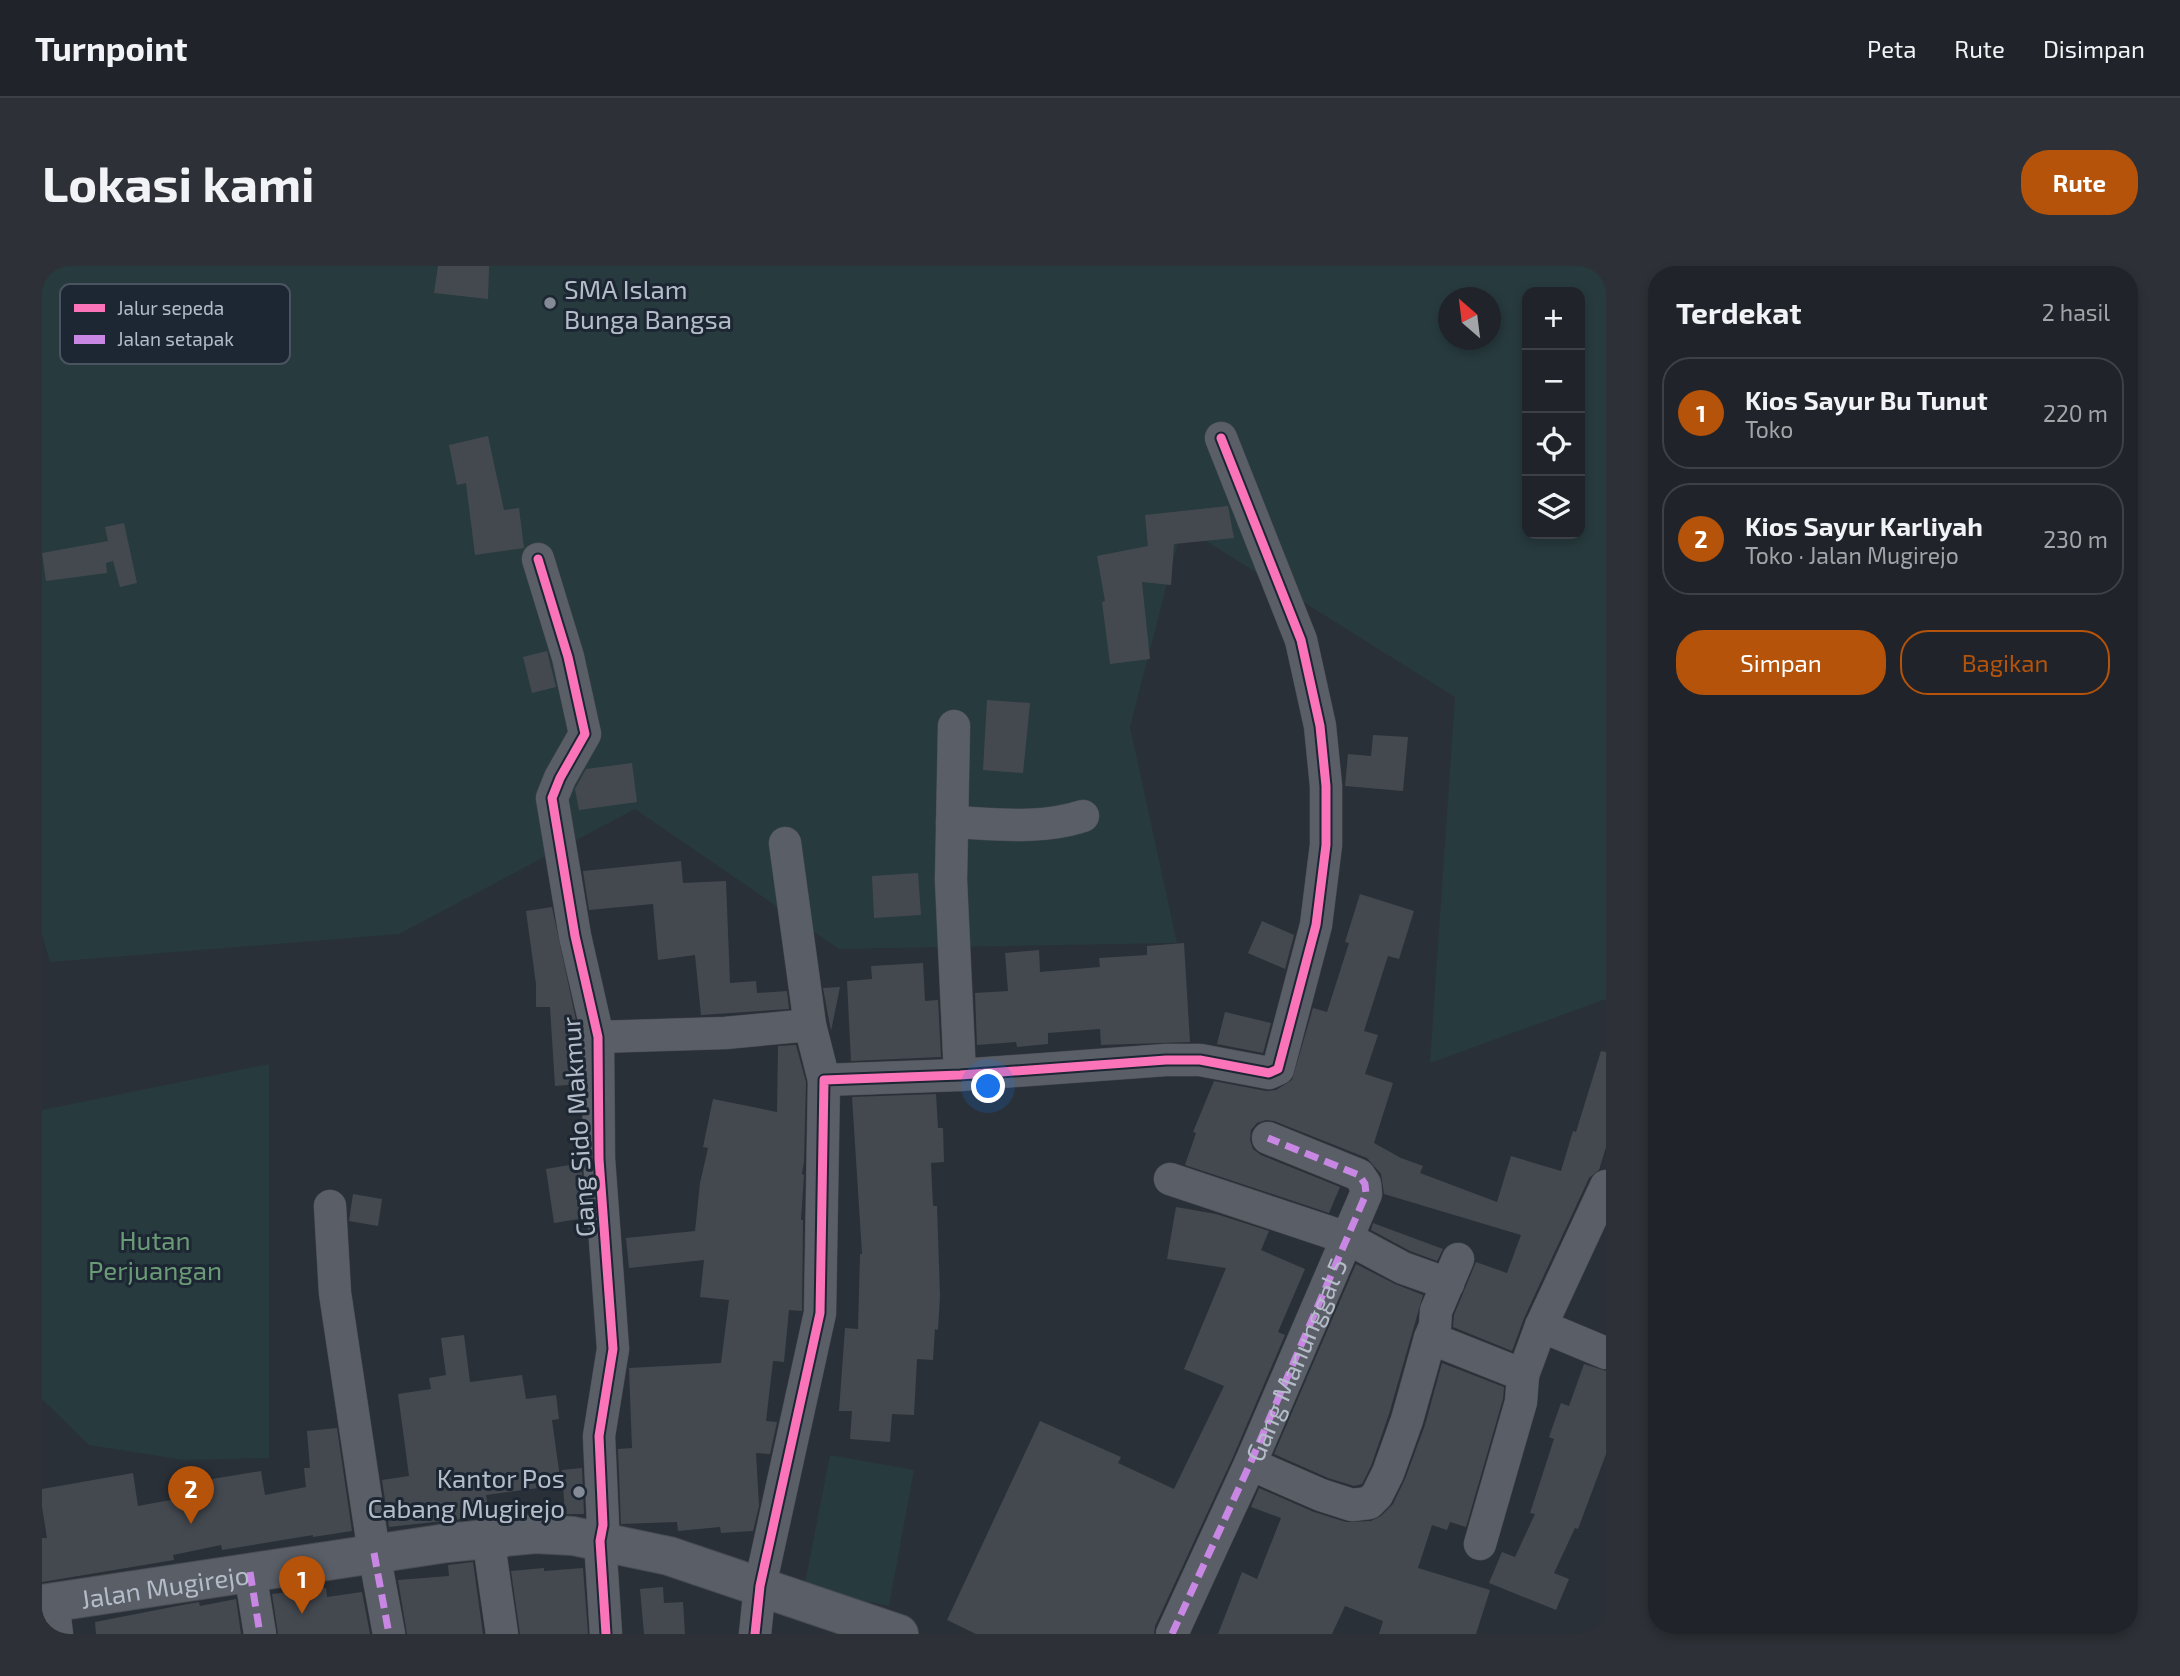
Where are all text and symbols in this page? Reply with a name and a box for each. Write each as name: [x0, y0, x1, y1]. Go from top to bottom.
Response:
text: Turnpoint: [35, 28, 188, 68]
text: Peta: [1867, 34, 1916, 63]
text: Rute: [1954, 34, 2005, 63]
text: Disimpan: [2043, 34, 2145, 63]
button: Rute: [2021, 150, 2138, 215]
text: Lokasi kami: [42, 153, 315, 212]
place label: SMA Islam Bunga Bangsa: [564, 273, 732, 334]
legend: [60, 284, 290, 364]
north arrow: [1438, 287, 1501, 350]
map controls: [1522, 287, 1585, 539]
button: +: [1522, 287, 1585, 350]
text: Terdekat: [1676, 294, 1802, 330]
marker: SMA Islam Bunga Bangsa: [542, 295, 558, 311]
text: Jalur sepeda: [117, 296, 224, 319]
text: 2 hasil: [2042, 298, 2110, 326]
text: Jalan setapak: [117, 327, 234, 350]
button: −: [1522, 350, 1585, 413]
text: Kios Sayur Bu Tunut: [1745, 384, 1988, 415]
text: 1: [1696, 399, 1706, 427]
text: 220 m: [2043, 399, 2108, 427]
button: locate: [1522, 413, 1585, 476]
text: Toko: [1745, 415, 1793, 443]
button: layers: [1522, 476, 1585, 539]
text: Kios Sayur Karliyah: [1745, 510, 1983, 541]
text: 2: [1694, 525, 1708, 553]
text: 230 m: [2043, 525, 2108, 553]
text: Toko · Jalan Mugirejo: [1745, 541, 1959, 569]
button: Simpan: [1676, 630, 1886, 695]
button: Bagikan: [1900, 630, 2110, 695]
street label: Gang Sido Makmur: [554, 1016, 600, 1238]
your location: [971, 1069, 1005, 1103]
park label: Hutan Perjuangan: [88, 1224, 222, 1285]
street label: Gang Manunggal 5: [1238, 1253, 1352, 1466]
place label: Kantor Pos Cabang Mugirejo: [368, 1462, 565, 1523]
pin: 2: [168, 1466, 214, 1524]
marker: Kantor Pos Cabang Mugirejo: [571, 1484, 587, 1500]
pin: 1: [279, 1556, 325, 1614]
street label: Jalan Mugirejo: [78, 1558, 251, 1614]

